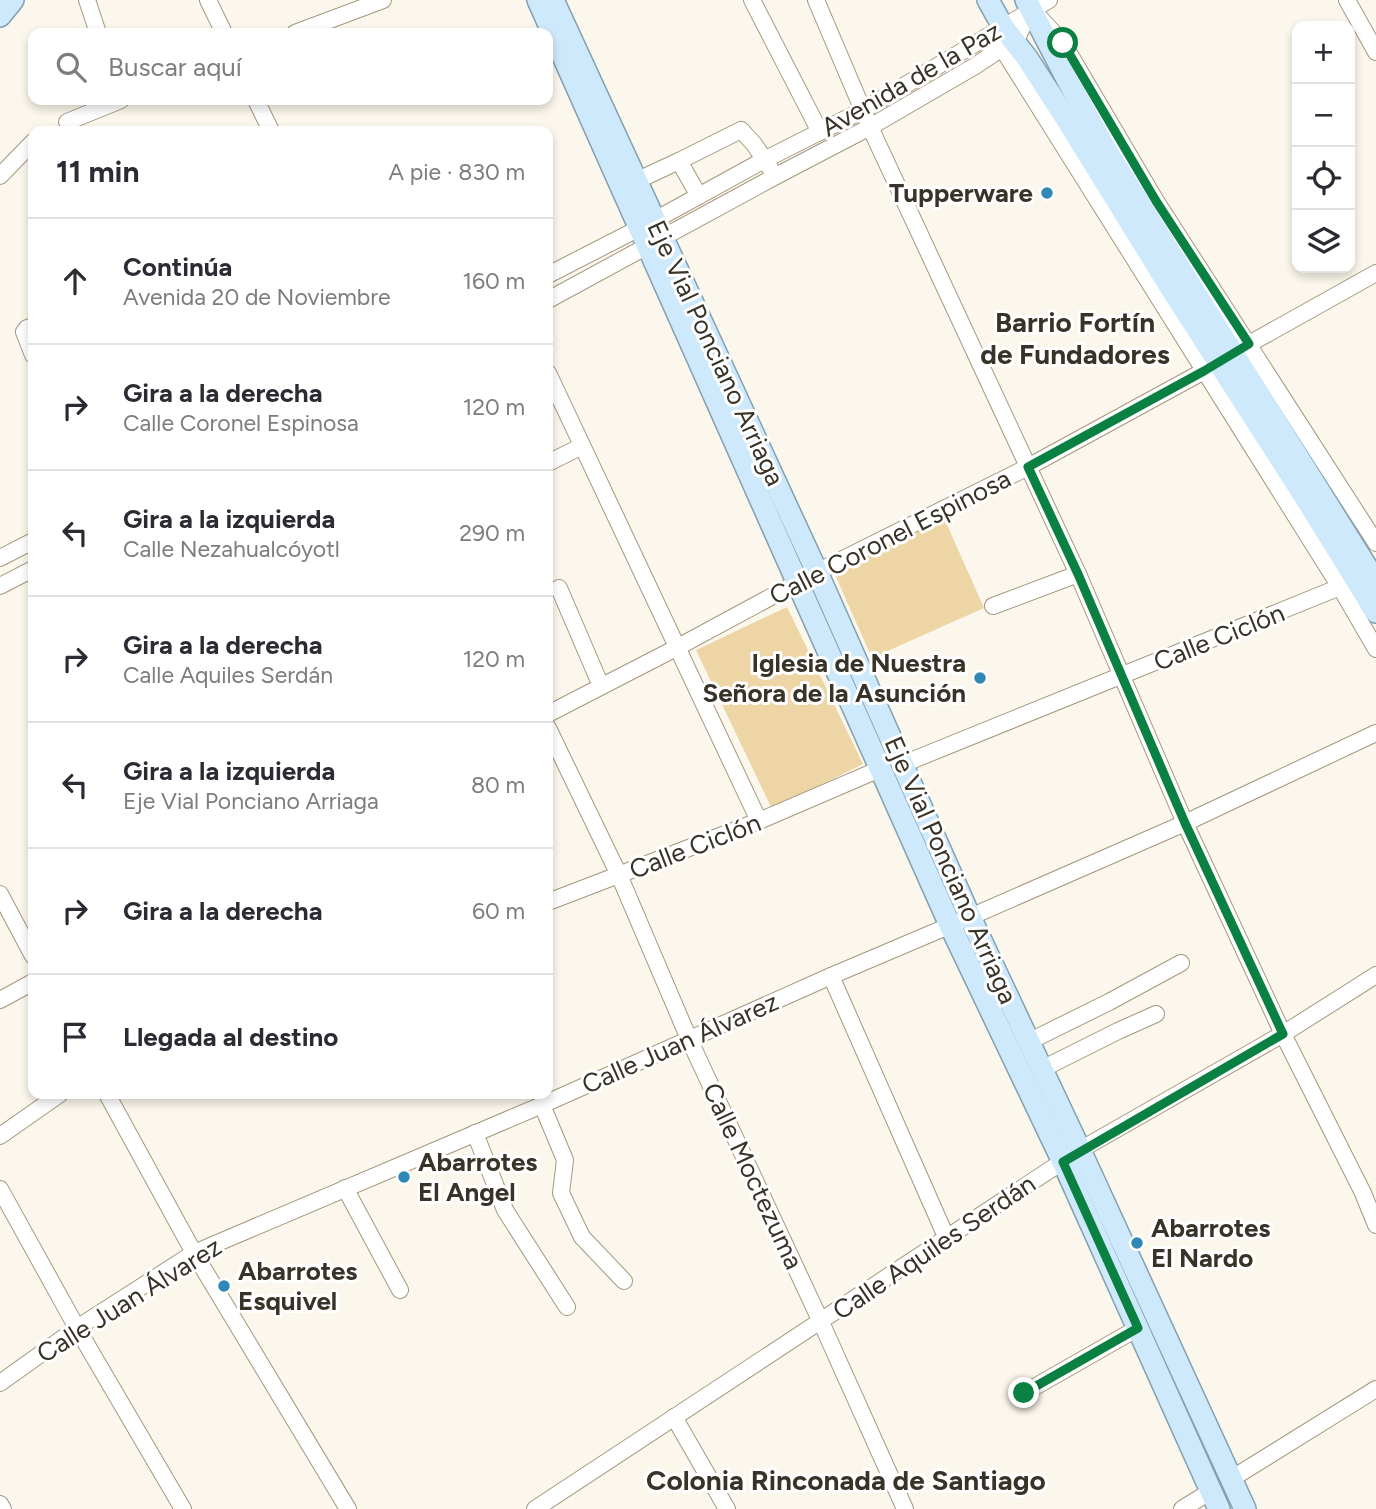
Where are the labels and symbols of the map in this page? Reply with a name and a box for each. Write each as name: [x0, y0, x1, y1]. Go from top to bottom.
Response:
street label: Avenida de la Paz: [815, 15, 1007, 143]
route start: [1047, 27, 1078, 58]
place label: Tupperware: [889, 177, 1033, 209]
marker: Tupperware: [1039, 185, 1055, 201]
street label: Eje Vial Ponciano Arriaga: [640, 215, 792, 491]
district label: Barrio Fortín de Fundadores: [980, 305, 1170, 371]
street label: Calle Coronel Espinosa: [764, 462, 1016, 612]
street label: Calle Ciclón: [1149, 596, 1289, 678]
place label: Iglesia de Nuestra Señora de la Asunción: [702, 647, 966, 709]
marker: Iglesia de Nuestra Señora de la Asunción: [972, 670, 988, 686]
street label: Eje Vial Ponciano Arriaga: [878, 731, 1024, 1009]
street label: Calle Ciclón: [625, 806, 765, 886]
street label: Calle Juan Álvarez: [577, 985, 783, 1101]
street label: Calle Moctezuma: [696, 1078, 810, 1274]
place label: Abarrotes El Angel: [418, 1146, 537, 1208]
street label: Calle Aquiles Serdán: [827, 1167, 1041, 1327]
marker: Abarrotes El Angel: [396, 1169, 412, 1185]
place label: Abarrotes El Nardo: [1151, 1212, 1270, 1274]
street label: Calle Juan Álvarez: [31, 1230, 227, 1370]
marker: Abarrotes El Nardo: [1129, 1235, 1145, 1251]
place label: Abarrotes Esquivel: [238, 1255, 357, 1317]
marker: Abarrotes Esquivel: [216, 1278, 232, 1294]
route end: [1008, 1377, 1039, 1408]
district label: Colonia Rinconada de Santiago: [646, 1463, 1046, 1497]

